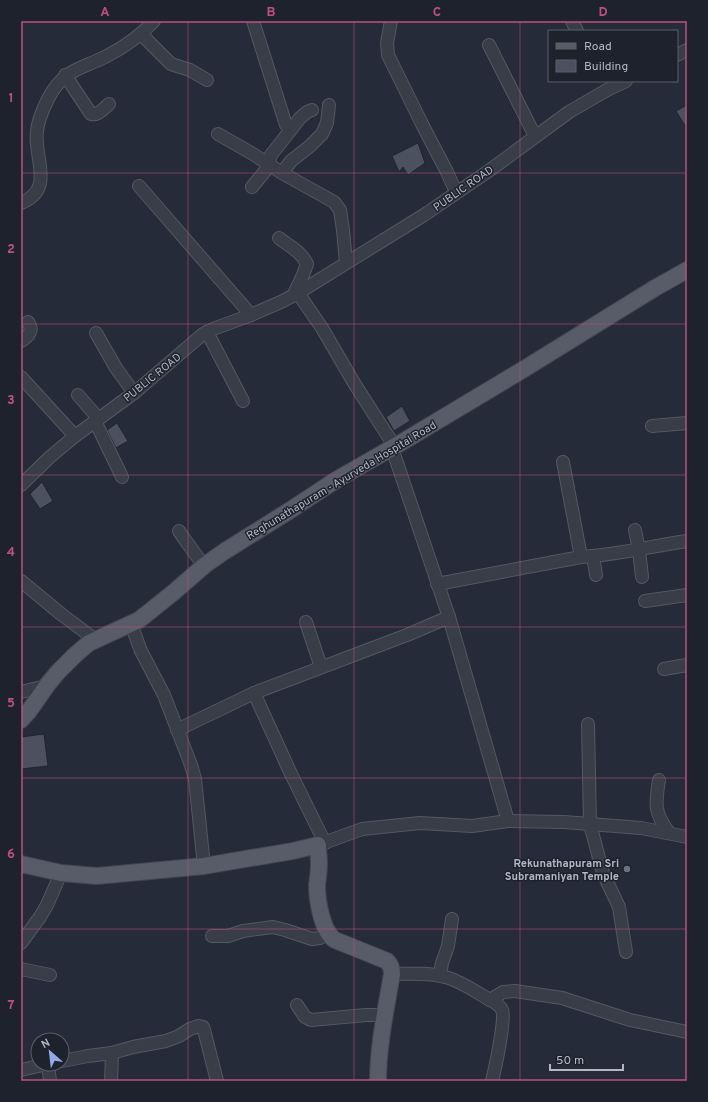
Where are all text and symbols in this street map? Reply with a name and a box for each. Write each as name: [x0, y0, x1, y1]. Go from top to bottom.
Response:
text: A: [100, 5, 110, 21]
text: B: [267, 5, 276, 21]
text: C: [433, 5, 441, 21]
text: D: [598, 5, 608, 21]
legend: [548, 30, 678, 82]
text: Road: [584, 39, 612, 55]
text: Building: [584, 59, 628, 75]
text: 1: [8, 91, 14, 107]
street label: PUBLIC ROAD: [431, 163, 496, 215]
text: 2: [7, 242, 15, 258]
street label: PUBLIC ROAD: [121, 350, 184, 405]
text: 3: [7, 393, 15, 409]
street label: Reghunathapuram - Ayurveda Hospital Road: [244, 418, 439, 543]
text: 4: [7, 545, 15, 561]
text: 5: [7, 696, 15, 712]
text: 6: [7, 847, 15, 863]
place label: Rekunathapuram Sri Subramaniyan Temple: [505, 857, 619, 884]
marker: Rekunathapuram Sri Subramaniyan Temple: [622, 864, 632, 874]
text: 7: [8, 998, 15, 1014]
north arrow: [30, 1032, 70, 1072]
text: N: [39, 1036, 53, 1052]
scale bar: [550, 1046, 623, 1072]
text: 50 m: [556, 1053, 584, 1069]

